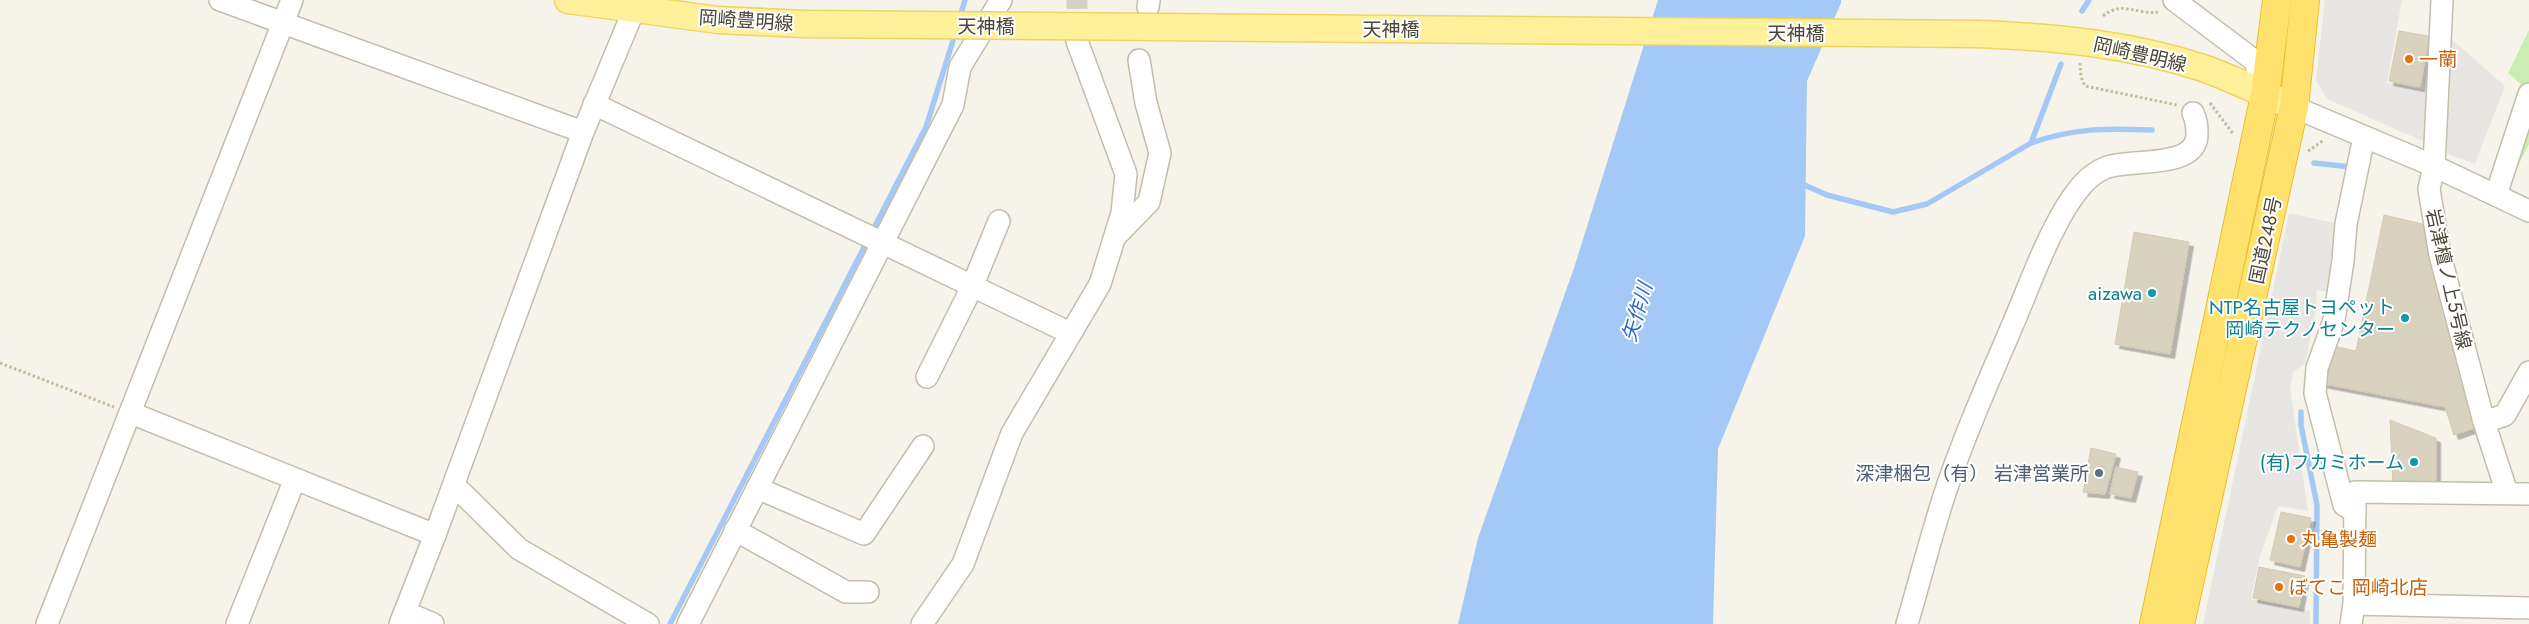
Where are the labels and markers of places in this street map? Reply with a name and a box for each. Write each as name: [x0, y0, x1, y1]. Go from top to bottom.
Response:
place label: 一蘭: [2419, 46, 2457, 73]
marker: 一蘭: [2403, 53, 2415, 65]
place label: aizawa: [2088, 280, 2142, 307]
marker: aizawa: [2146, 287, 2158, 299]
place label: NTP名古屋トヨペット 岡崎テクノセンター: [2209, 294, 2395, 343]
marker: NTP名古屋トヨペット 岡崎テクノセンター: [2399, 312, 2411, 324]
place label: (有)フカミホーム: [2260, 449, 2404, 476]
marker: (有)フカミホーム: [2408, 456, 2420, 468]
place label: 深津梱包（有） 岩津営業所: [1855, 460, 2089, 487]
marker: 深津梱包（有） 岩津営業所: [2093, 467, 2105, 479]
place label: 丸亀製麺: [2301, 526, 2377, 553]
marker: 丸亀製麺: [2285, 533, 2297, 545]
place label: ぼてこ 岡崎北店: [2289, 574, 2428, 601]
marker: ぼてこ 岡崎北店: [2273, 581, 2285, 593]

